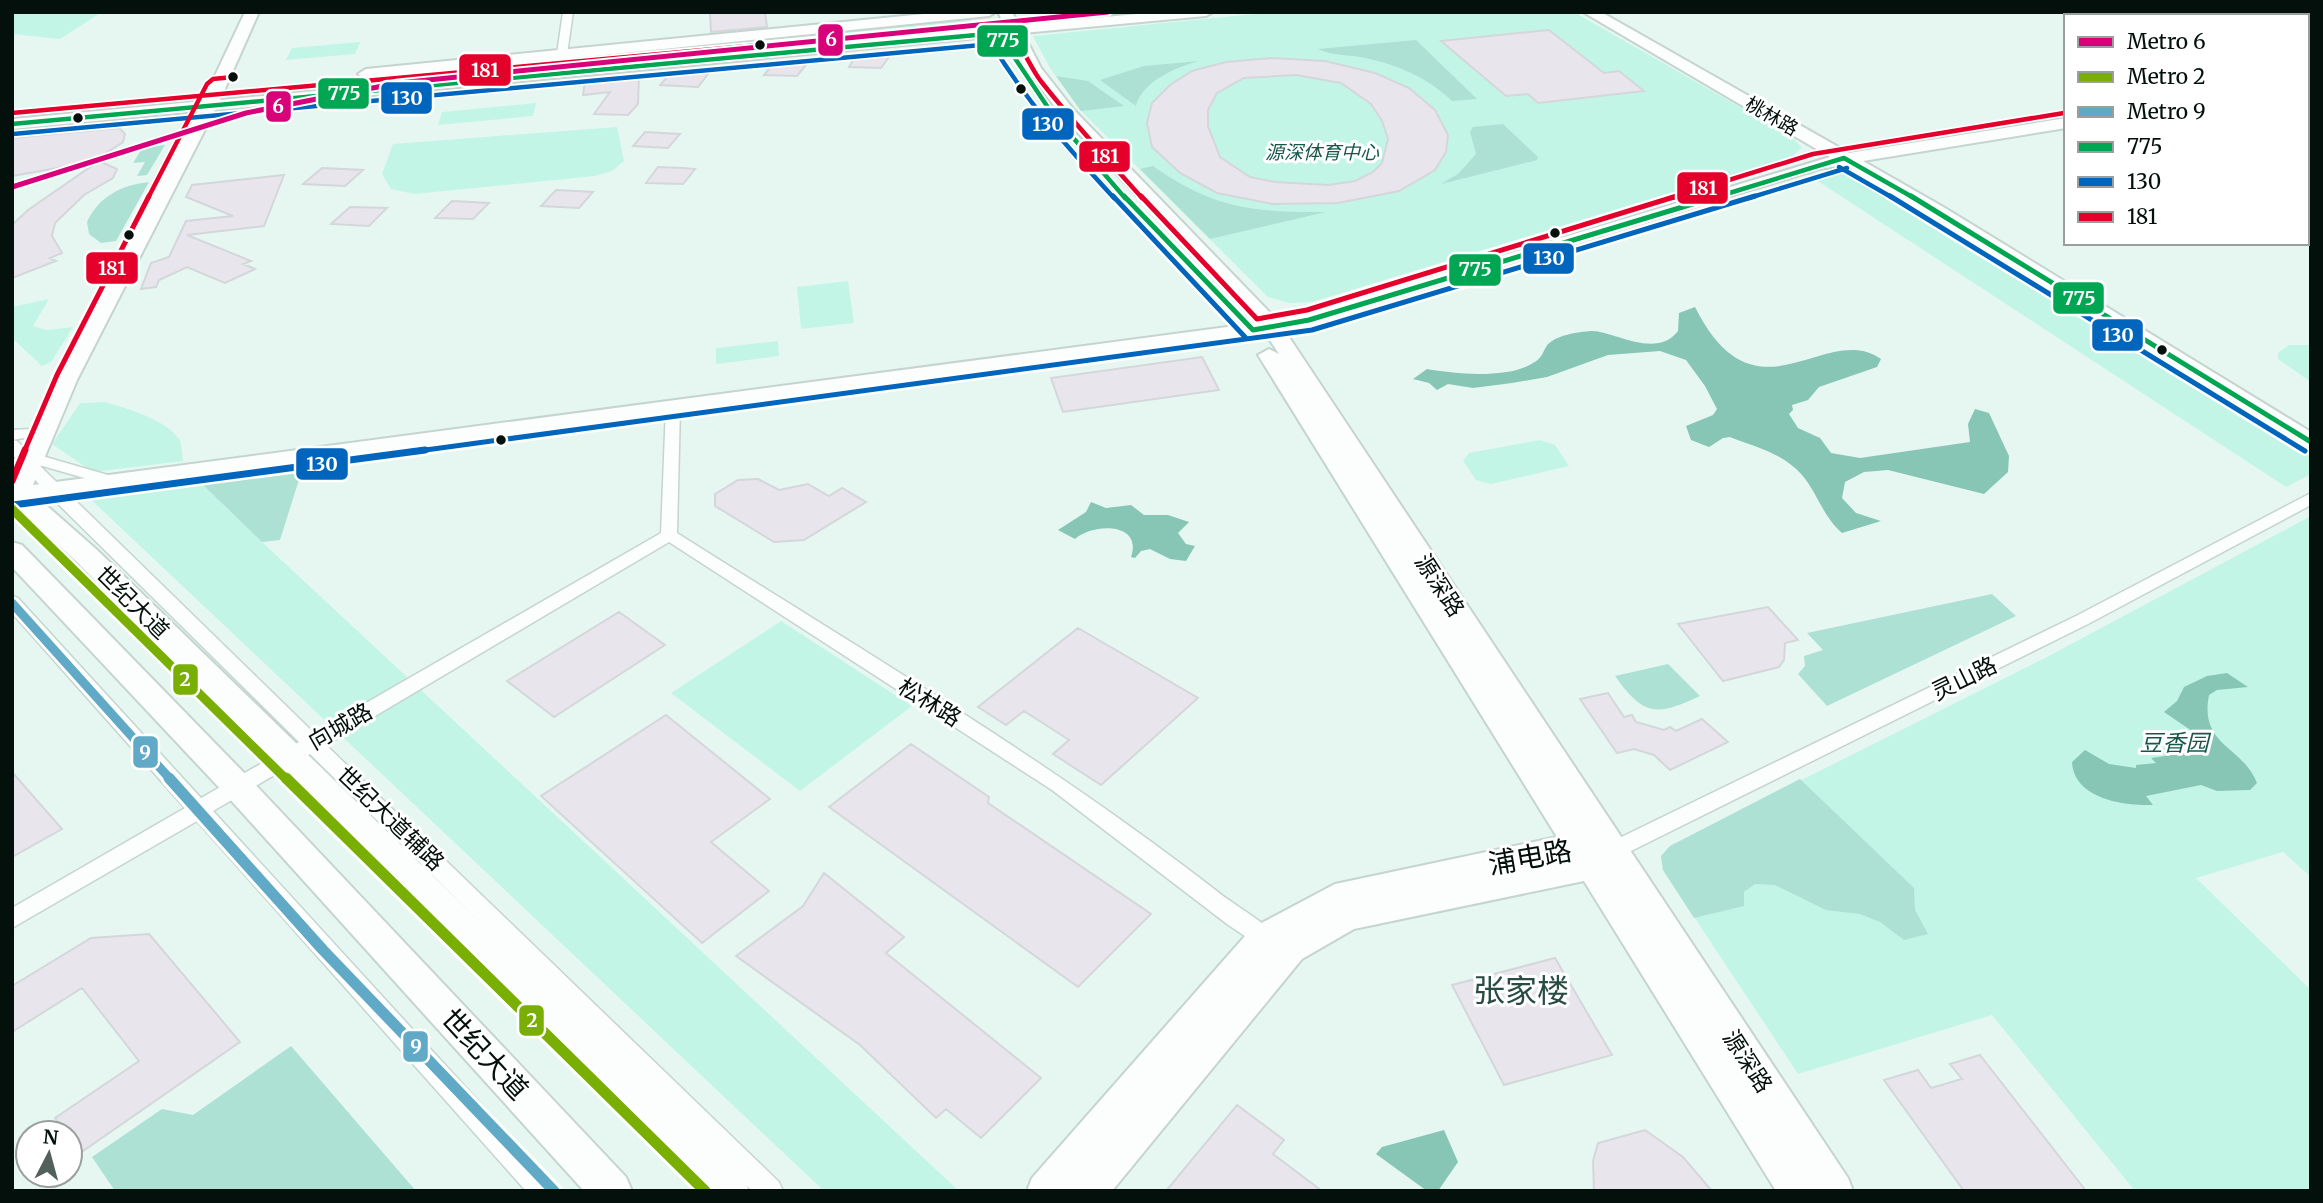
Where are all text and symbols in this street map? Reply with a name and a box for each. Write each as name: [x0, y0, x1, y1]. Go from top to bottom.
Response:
legend: [2064, 14, 2309, 245]
line badge: 6: [817, 23, 844, 57]
line badge: 775: [976, 24, 1029, 58]
text: 6: [825, 27, 837, 51]
text: 775: [986, 28, 1020, 52]
text: Metro 6: [2127, 28, 2206, 55]
unlabelled marker: [753, 38, 767, 52]
line badge: 181: [458, 53, 512, 87]
text: 181: [471, 58, 499, 82]
text: Metro 2: [2127, 63, 2205, 90]
unlabelled marker: [226, 70, 240, 84]
line badge: 775: [317, 77, 370, 110]
text: 775: [327, 81, 361, 105]
line badge: 130: [380, 81, 433, 115]
unlabelled marker: [1014, 82, 1028, 96]
text: 130: [391, 86, 423, 110]
line badge: 6: [265, 90, 292, 123]
street label: 桃林路: [1741, 91, 1803, 141]
text: 6: [272, 94, 284, 118]
text: Metro 9: [2127, 98, 2206, 125]
line badge: 130: [1021, 107, 1075, 141]
unlabelled marker: [71, 111, 85, 125]
text: 130: [1032, 112, 1064, 136]
text: 775: [2127, 133, 2162, 160]
line badge: 181: [1078, 140, 1131, 173]
park label: 源深体育中心: [1265, 140, 1380, 164]
text: 181: [1091, 144, 1119, 168]
text: 130: [2127, 168, 2161, 195]
line badge: 181: [1676, 171, 1729, 205]
text: 181: [1689, 176, 1717, 200]
text: 181: [2127, 203, 2157, 230]
unlabelled marker: [1548, 226, 1562, 240]
unlabelled marker: [122, 228, 136, 242]
line badge: 130: [1522, 242, 1575, 275]
text: 130: [1533, 246, 1565, 270]
line badge: 181: [85, 251, 139, 285]
line badge: 775: [1448, 253, 1502, 287]
text: 181: [98, 256, 126, 280]
text: 775: [1458, 257, 1492, 281]
line badge: 775: [2052, 281, 2105, 315]
text: 775: [2062, 286, 2096, 310]
line badge: 130: [2091, 318, 2144, 352]
text: 130: [2102, 323, 2134, 347]
unlabelled marker: [2155, 343, 2169, 357]
unlabelled marker: [494, 433, 508, 447]
line badge: 130: [295, 447, 349, 481]
text: 130: [306, 452, 338, 476]
street label: 源深路: [1409, 548, 1471, 622]
street label: 世纪大道: [90, 559, 176, 645]
street label: 灵山路: [1927, 650, 2001, 706]
line badge: 2: [172, 663, 199, 696]
text: 2: [179, 667, 191, 691]
street label: 松林路: [893, 671, 967, 733]
street label: 向城路: [303, 696, 377, 756]
park label: 豆香园: [2140, 728, 2212, 757]
line badge: 9: [132, 735, 159, 769]
text: 9: [139, 740, 151, 764]
street label: 世纪大道辅路: [331, 760, 451, 876]
street label: 浦电路: [1486, 832, 1574, 882]
district label: 张家楼: [1473, 971, 1569, 1011]
street label: 世纪大道: [434, 1001, 536, 1107]
line badge: 2: [518, 1004, 545, 1037]
text: 2: [526, 1008, 538, 1032]
street label: 源深路: [1717, 1024, 1779, 1098]
line badge: 9: [402, 1030, 429, 1063]
text: 9: [410, 1034, 422, 1058]
north arrow: [14, 1119, 84, 1189]
text: N: [42, 1124, 59, 1150]

